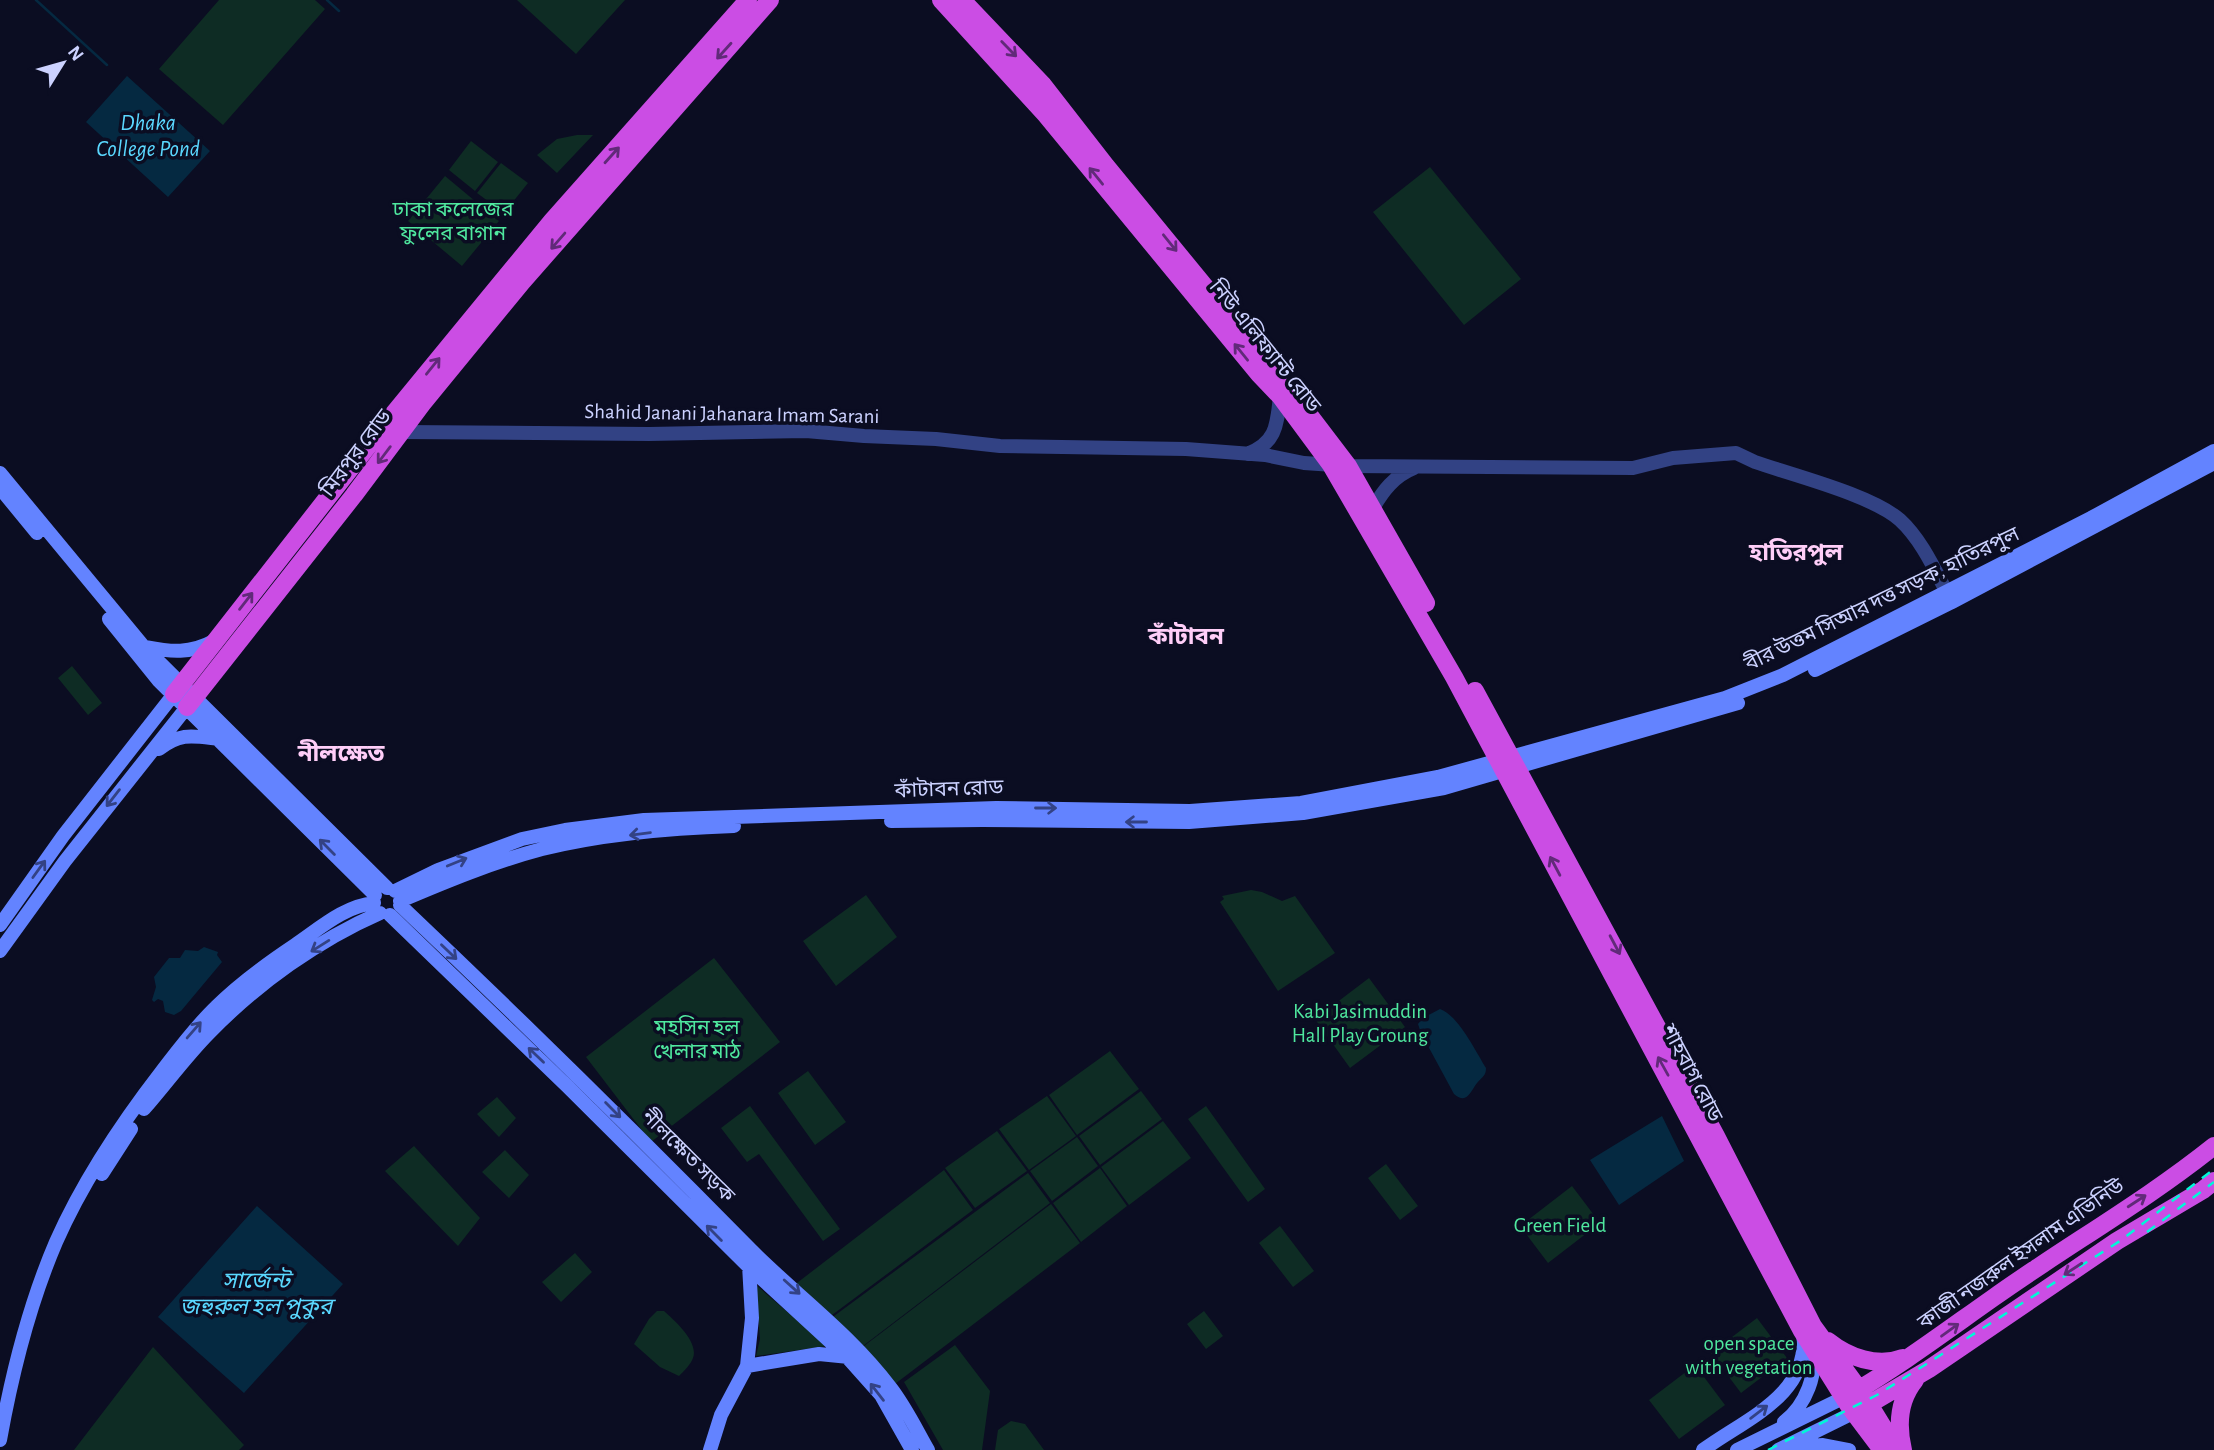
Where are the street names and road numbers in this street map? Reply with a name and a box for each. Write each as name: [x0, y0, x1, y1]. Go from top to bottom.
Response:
street label: নিউ এলিফ্যান্ট রোড: [1205, 274, 1327, 417]
street label: Shahid Janani Jahanara Imam Sarani: [584, 401, 880, 427]
street label: মিরপুর রোড: [315, 404, 397, 502]
street label: বীর উত্তম সিআর দত্ত সড়ক, হাতিরপুল: [1740, 521, 2024, 676]
street label: কাঁটাবন রোড: [893, 775, 1005, 801]
street label: শাহবাগ রোড: [1657, 1020, 1727, 1126]
street label: নীলক্ষেত সড়ক: [637, 1103, 741, 1207]
street label: কাজী নজরুল ইসলাম এভিনিউ: [1912, 1173, 2129, 1334]

